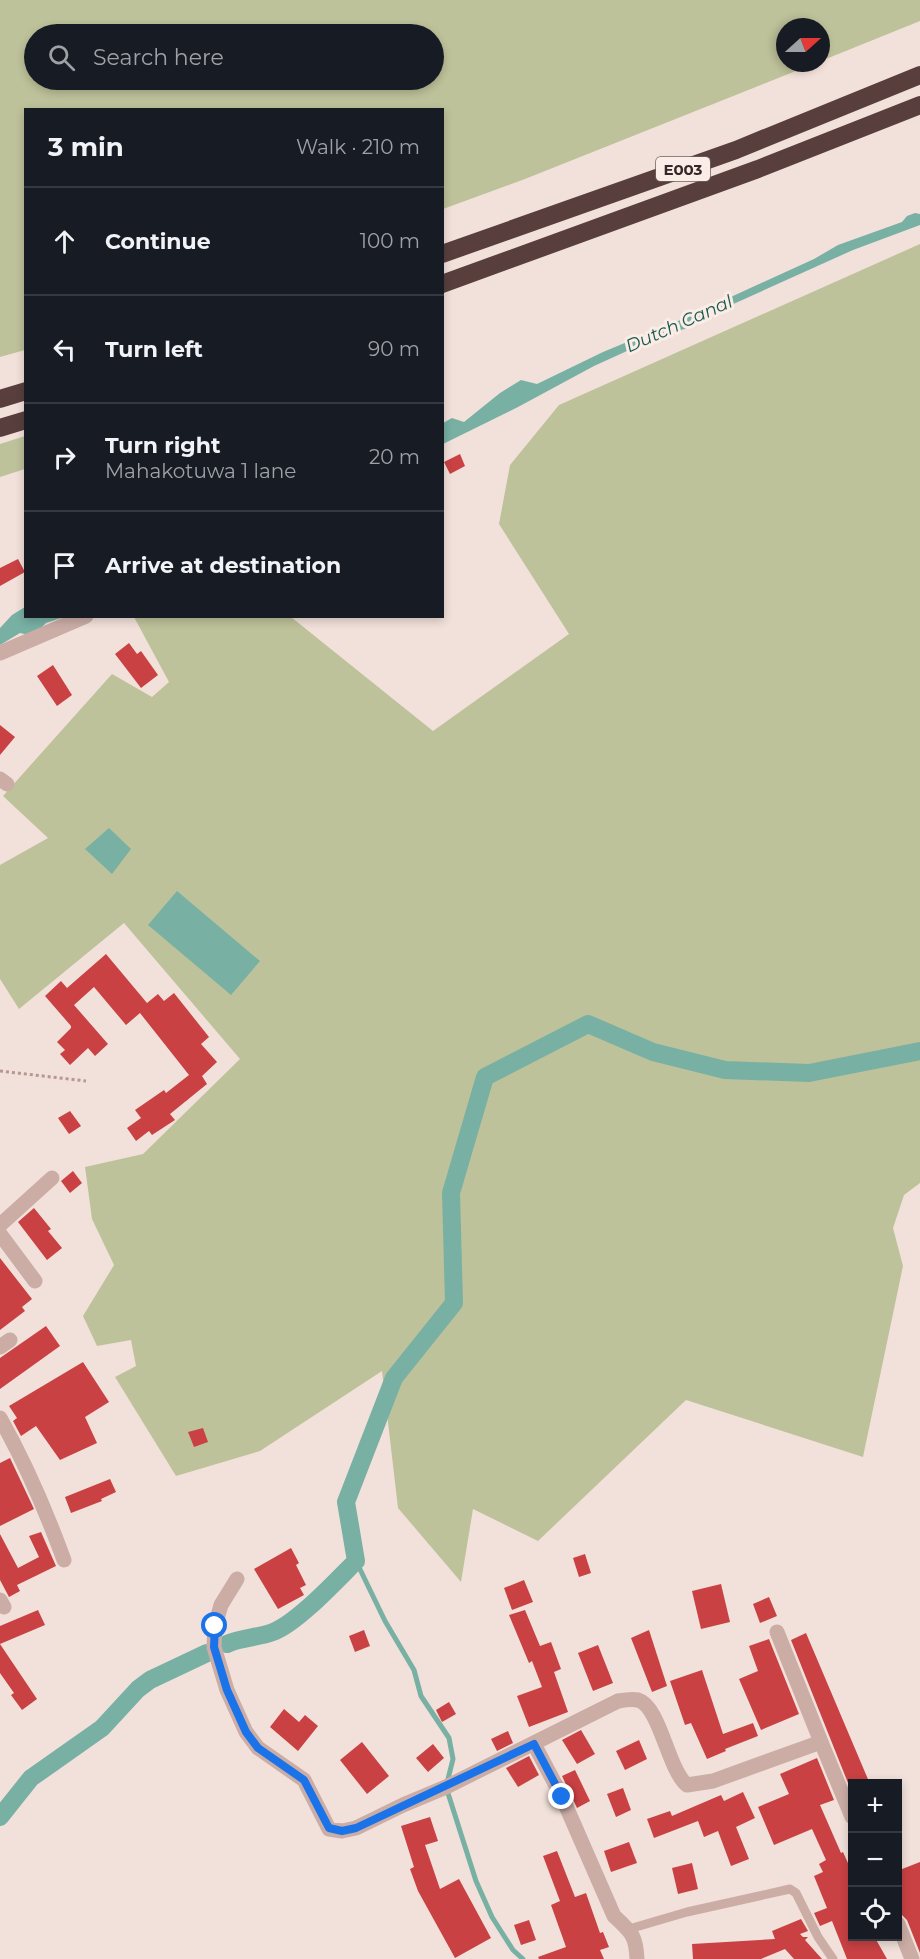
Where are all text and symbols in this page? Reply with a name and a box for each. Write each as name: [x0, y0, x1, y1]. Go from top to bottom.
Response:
north arrow: [776, 18, 830, 72]
search box: [24, 24, 444, 90]
icon: search: [45, 41, 78, 74]
text: Search here: [93, 44, 224, 71]
text: 3 min: [48, 131, 124, 163]
text: Walk · 210 m: [296, 135, 420, 159]
road number: E003: [656, 157, 710, 181]
icon: ahead: [48, 225, 81, 258]
text: Continue: [105, 228, 211, 255]
text: 100 m: [360, 229, 420, 253]
water label: Dutch Canal: [622, 291, 736, 357]
icon: left: [48, 333, 81, 366]
text: Turn left: [105, 336, 203, 363]
text: 90 m: [368, 337, 420, 361]
text: Turn right: [105, 432, 220, 459]
icon: right: [48, 441, 81, 474]
text: 20 m: [369, 445, 420, 469]
text: Mahakotuwa 1 lane: [105, 459, 296, 483]
icon: arrive: [48, 549, 81, 582]
text: Arrive at destination: [105, 552, 341, 579]
route start: [201, 1612, 227, 1638]
map controls: [848, 1779, 902, 1941]
button: +: [848, 1779, 902, 1833]
route end: [548, 1783, 574, 1809]
button: −: [848, 1833, 902, 1887]
button: locate: [848, 1887, 902, 1941]

